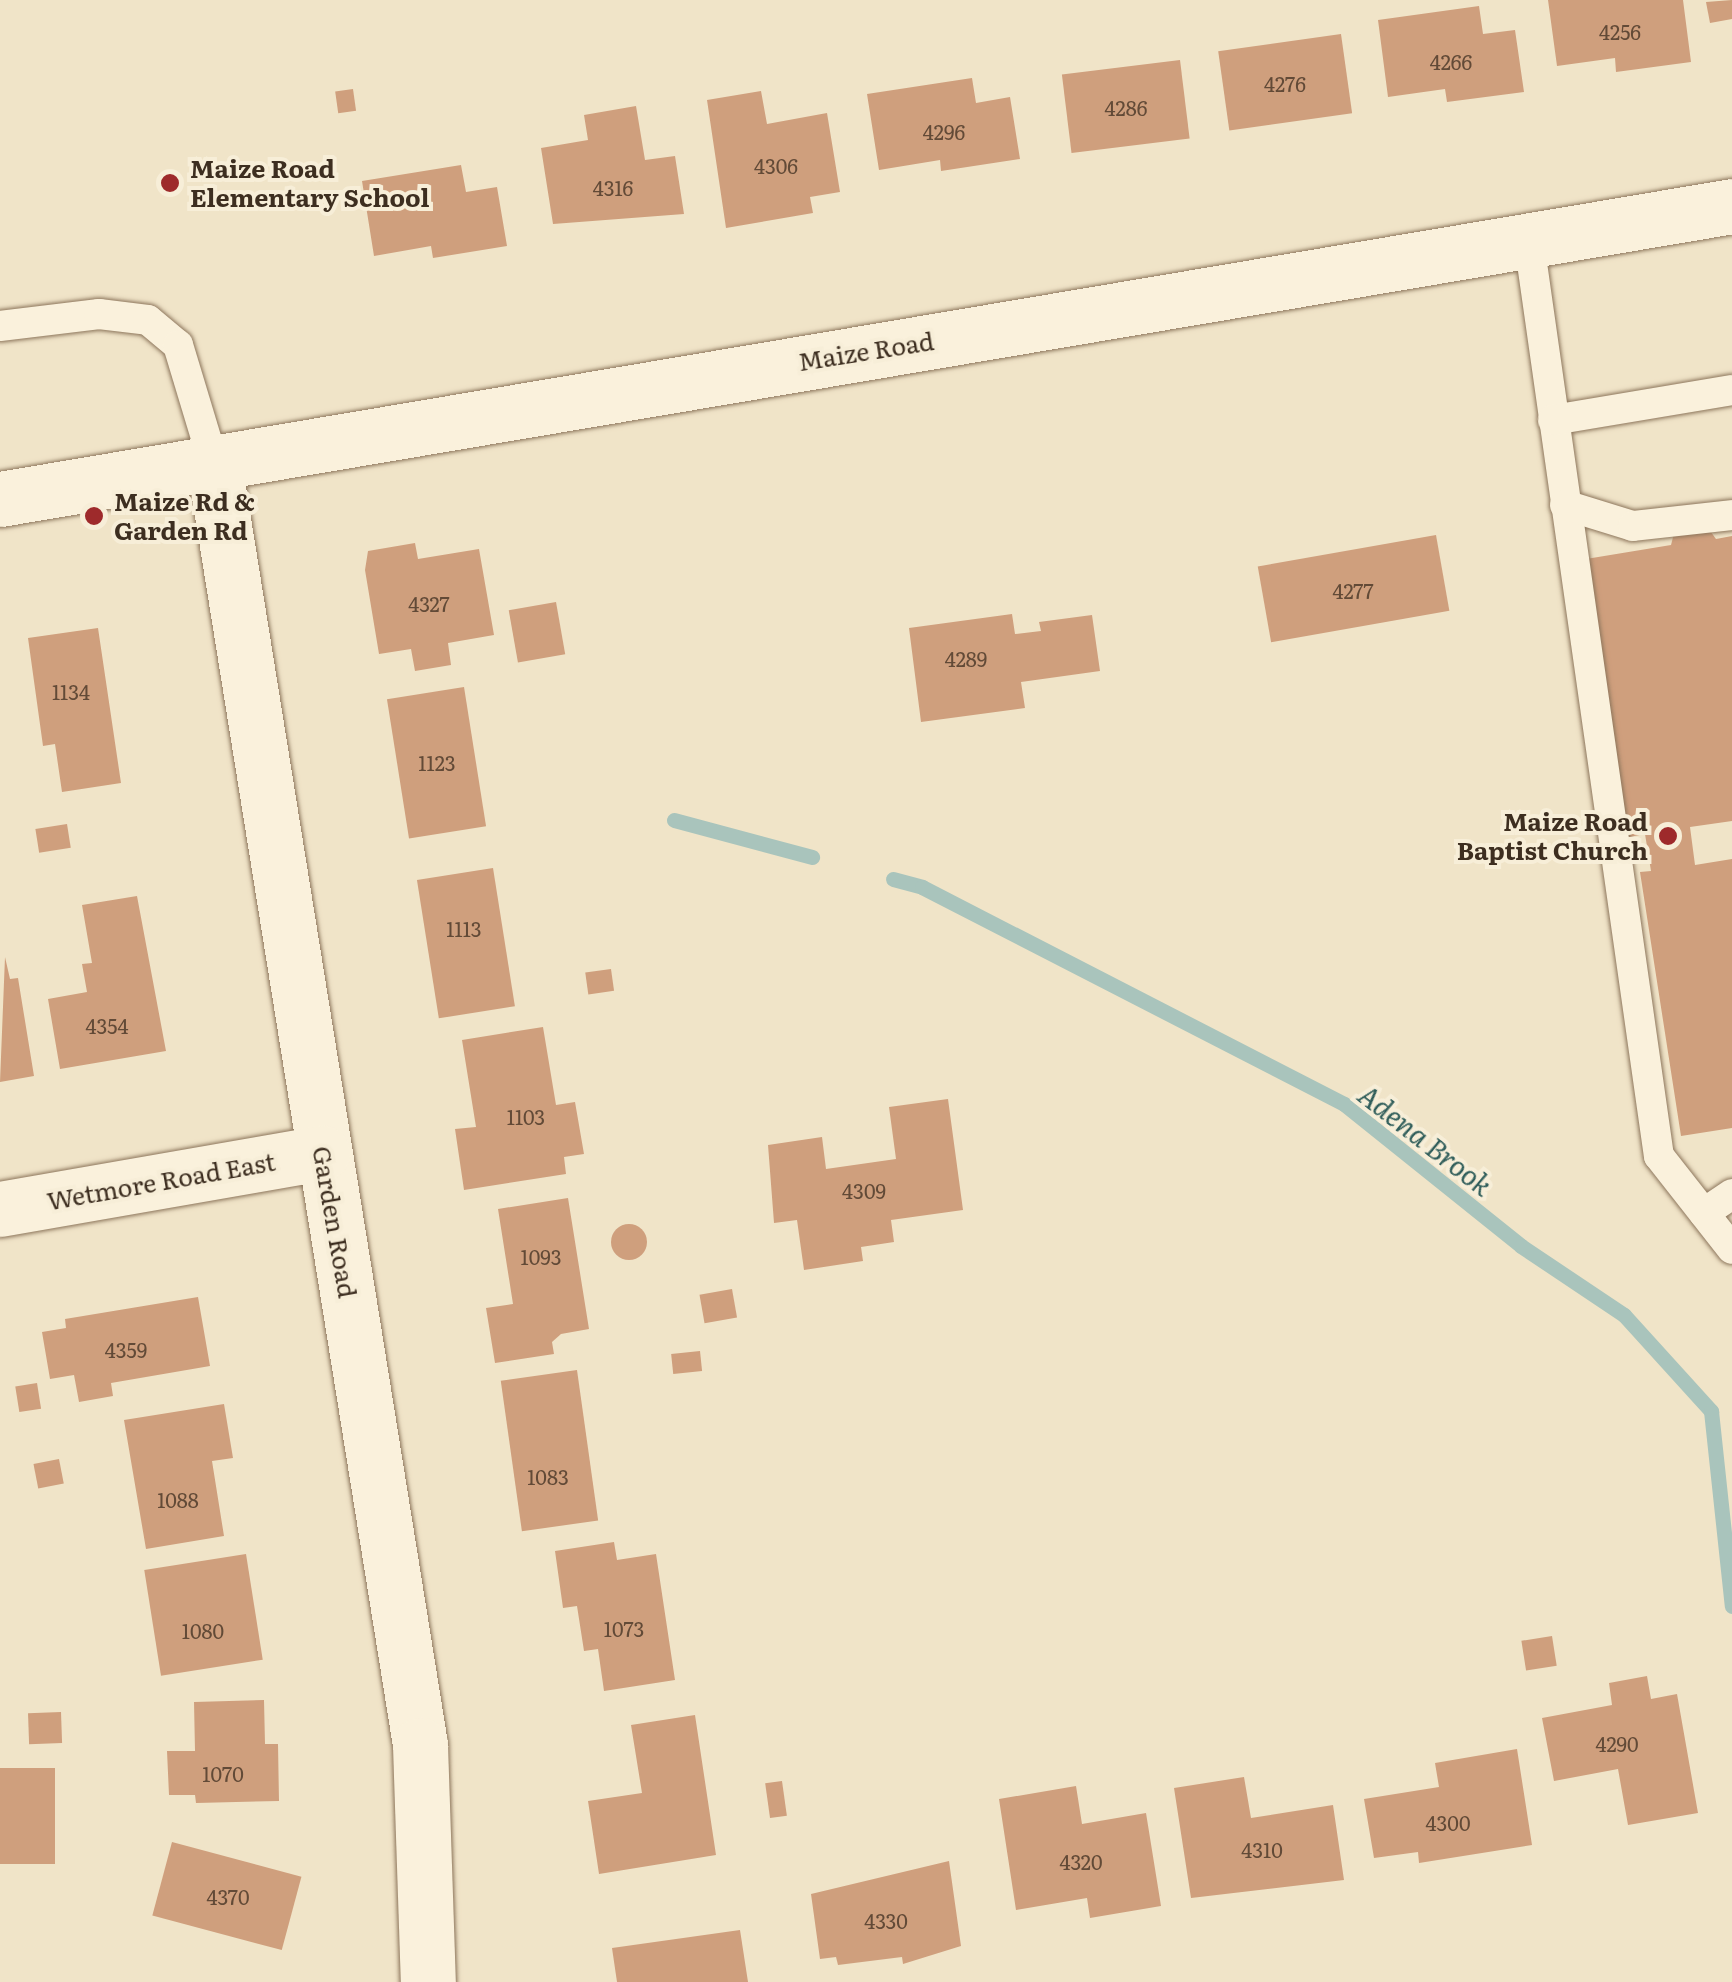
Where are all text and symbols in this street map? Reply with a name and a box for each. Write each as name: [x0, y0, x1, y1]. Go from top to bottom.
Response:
house number: 4256: [1599, 19, 1641, 43]
house number: 4266: [1430, 49, 1472, 73]
house number: 4276: [1264, 71, 1306, 95]
house number: 4286: [1105, 95, 1147, 119]
house number: 4296: [923, 119, 965, 143]
house number: 4306: [754, 153, 798, 177]
place label: Maize Road Elementary School: [190, 154, 430, 213]
marker: Maize Road Elementary School: [159, 172, 181, 194]
house number: 4316: [593, 175, 633, 199]
street label: Maize Road: [796, 325, 936, 377]
place label: Maize Rd & Garden Rd: [114, 487, 255, 546]
marker: Maize Rd & Garden Rd: [83, 505, 105, 527]
house number: 4277: [1332, 578, 1374, 602]
house number: 4327: [408, 591, 450, 615]
house number: 4289: [945, 646, 987, 670]
house number: 1134: [52, 679, 90, 703]
house number: 1123: [418, 750, 456, 774]
place label: Maize Road Baptist Church: [1457, 807, 1648, 866]
marker: Maize Road Baptist Church: [1657, 825, 1679, 847]
house number: 1113: [446, 916, 482, 940]
house number: 4354: [86, 1013, 128, 1037]
water label: Adena Brook: [1352, 1076, 1500, 1202]
house number: 1103: [507, 1104, 545, 1128]
street label: Garden Road: [307, 1144, 363, 1300]
street label: Wetmore Road East: [45, 1146, 277, 1216]
house number: 4309: [842, 1178, 886, 1202]
house number: 1093: [521, 1244, 561, 1268]
house number: 4359: [105, 1337, 147, 1361]
house number: 1083: [527, 1464, 569, 1488]
house number: 1088: [157, 1487, 199, 1511]
house number: 1073: [604, 1616, 644, 1640]
house number: 1080: [182, 1618, 224, 1642]
house number: 4290: [1595, 1731, 1639, 1755]
house number: 1070: [202, 1761, 244, 1785]
house number: 4300: [1426, 1810, 1470, 1834]
house number: 4310: [1241, 1837, 1283, 1861]
house number: 4320: [1060, 1849, 1102, 1873]
house number: 4370: [207, 1884, 249, 1908]
house number: 4330: [864, 1908, 908, 1932]

